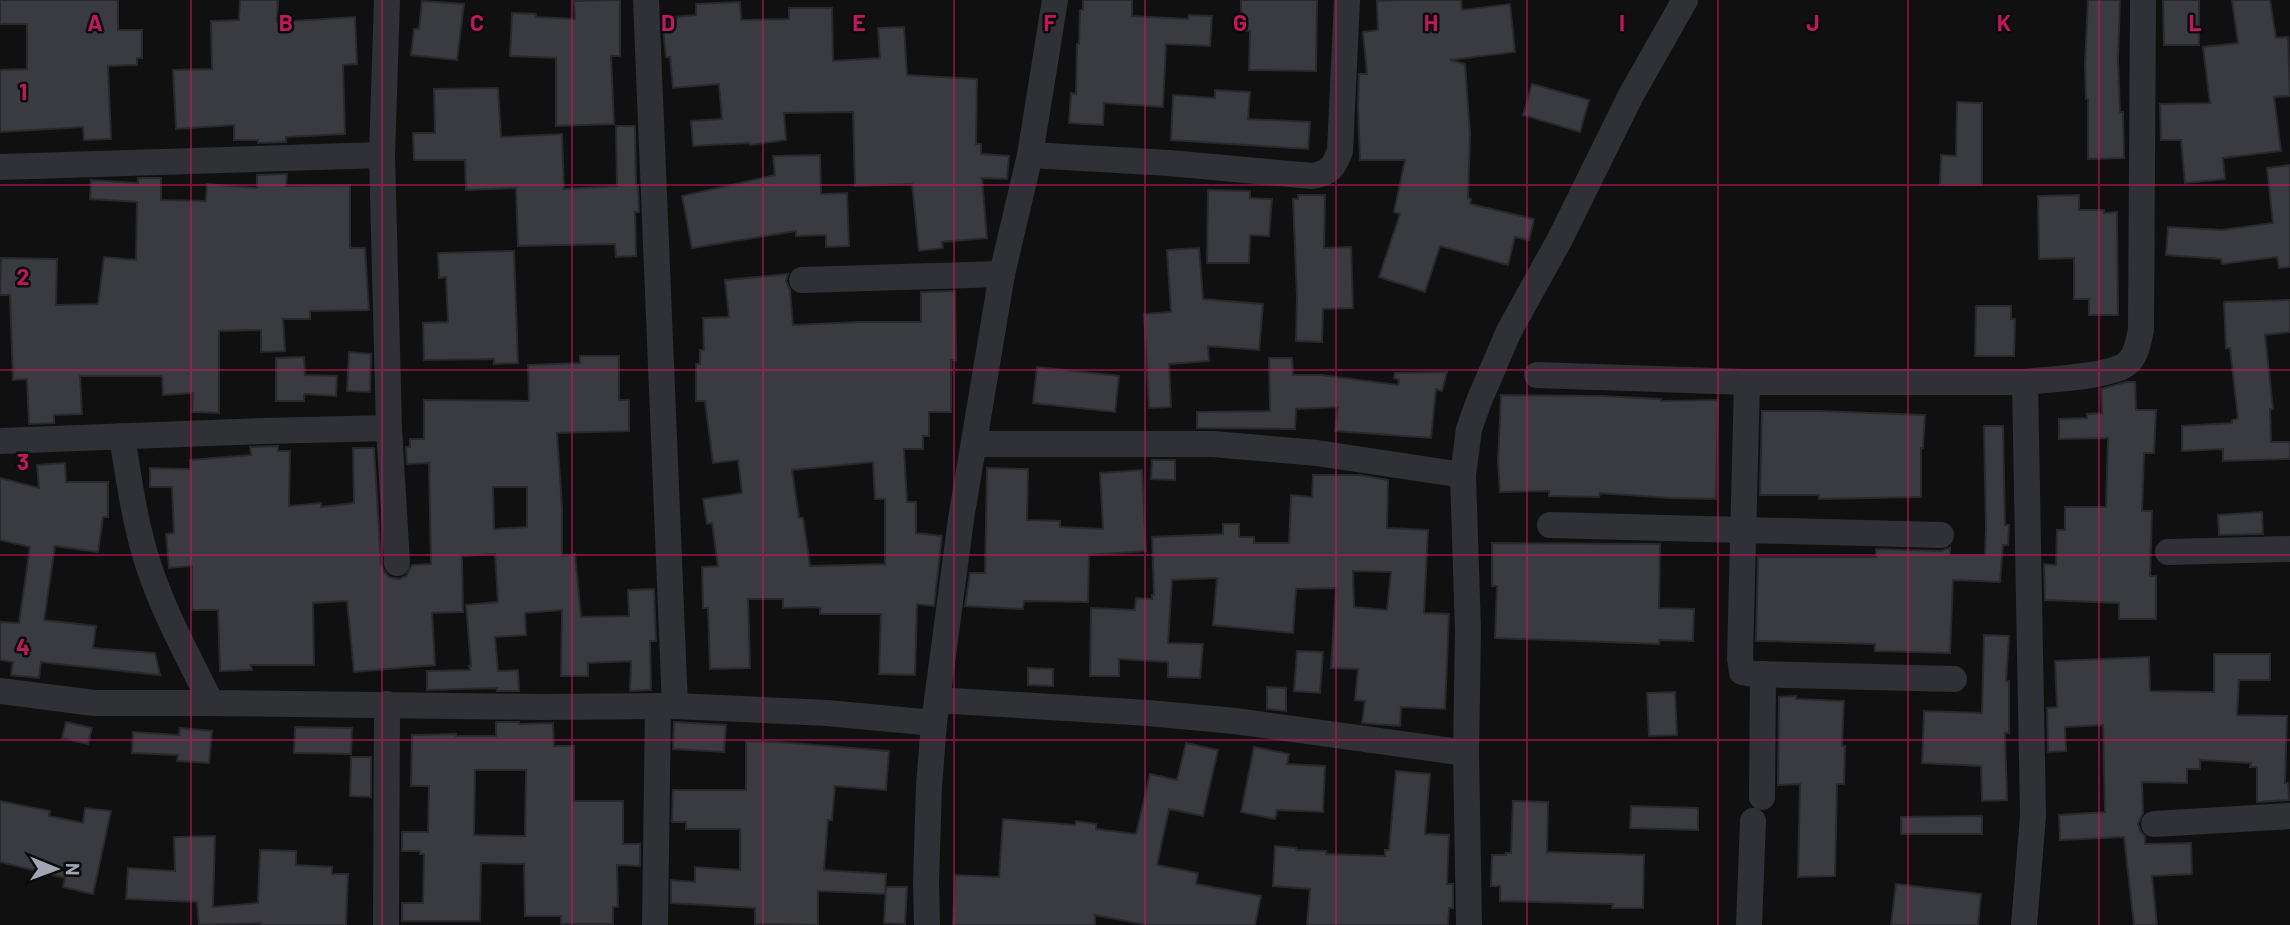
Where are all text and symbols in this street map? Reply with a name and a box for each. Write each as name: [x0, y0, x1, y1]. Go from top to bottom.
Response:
text: A: [87, 8, 103, 36]
text: B: [279, 8, 293, 36]
text: C: [470, 8, 484, 36]
text: D: [661, 8, 675, 36]
text: E: [852, 8, 866, 36]
text: F: [1044, 8, 1057, 36]
text: G: [1233, 8, 1247, 36]
text: H: [1424, 8, 1438, 36]
text: I: [1619, 8, 1625, 36]
text: J: [1806, 8, 1820, 36]
text: K: [1997, 8, 2011, 36]
text: L: [2188, 8, 2202, 36]
text: 1: [19, 77, 27, 105]
text: 2: [17, 262, 29, 290]
text: 3: [17, 447, 29, 475]
text: 4: [16, 632, 30, 660]
north arrow: [21, 834, 91, 904]
text: N: [62, 863, 85, 876]

